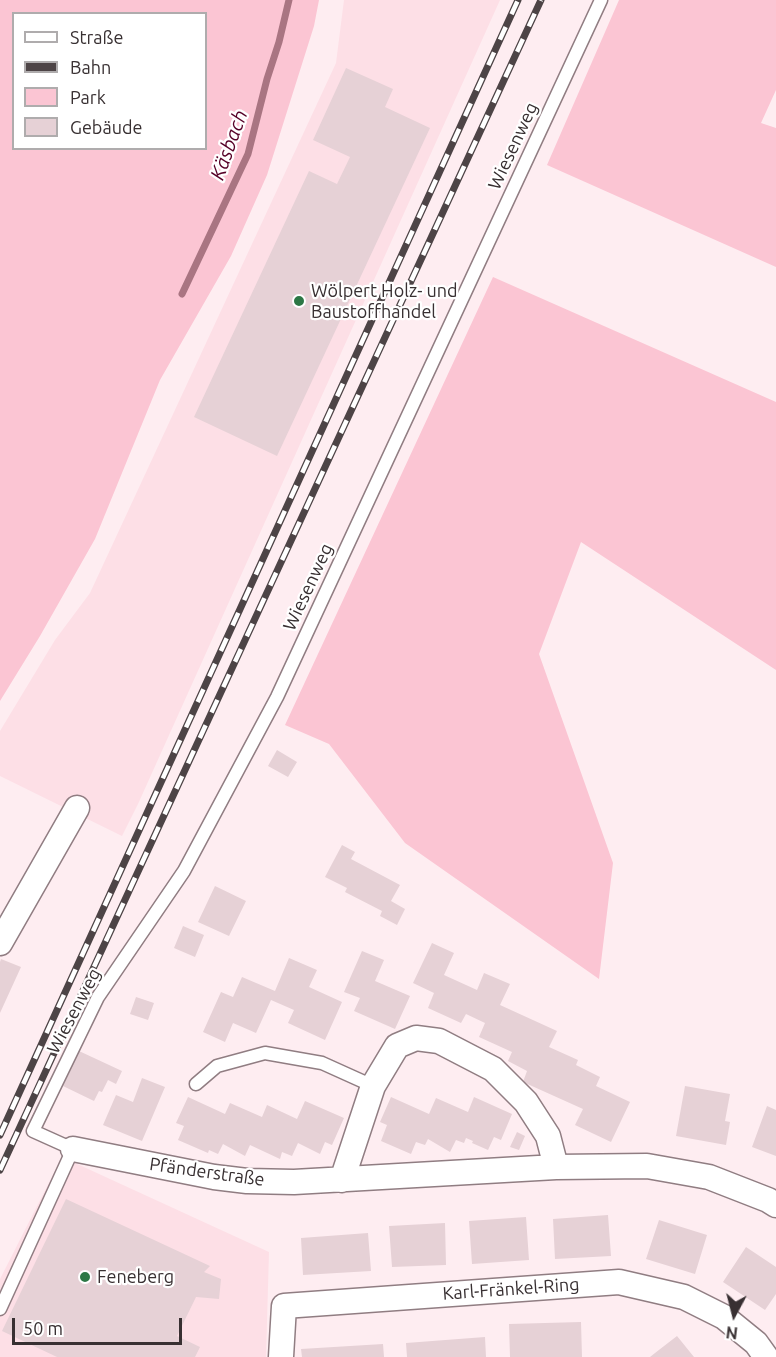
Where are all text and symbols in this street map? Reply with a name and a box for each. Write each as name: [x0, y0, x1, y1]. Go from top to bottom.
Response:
legend: [12, 12, 207, 150]
text: Straße: [70, 27, 123, 47]
text: Bahn: [70, 57, 111, 77]
text: Park: [70, 87, 106, 107]
street label: Wiesenweg: [483, 99, 543, 193]
water label: Käsbach: [205, 107, 253, 183]
text: Gebäude: [70, 117, 142, 137]
place label: Wölpert Holz- und Baustoffhandel: [311, 280, 458, 322]
marker: Wölpert Holz- und Baustoffhandel: [292, 294, 306, 308]
street label: Wiesenweg: [278, 540, 338, 634]
street label: Wiesenweg: [43, 965, 105, 1057]
street label: Pfänderstraße: [148, 1153, 266, 1191]
place label: Feneberg: [97, 1266, 174, 1288]
marker: Feneberg: [78, 1270, 92, 1284]
street label: Karl-Fränkel-Ring: [442, 1273, 580, 1305]
north arrow: [704, 1285, 764, 1345]
scale bar: [15, 1306, 184, 1344]
text: 50 m: [23, 1318, 63, 1338]
text: N: [725, 1323, 739, 1343]

